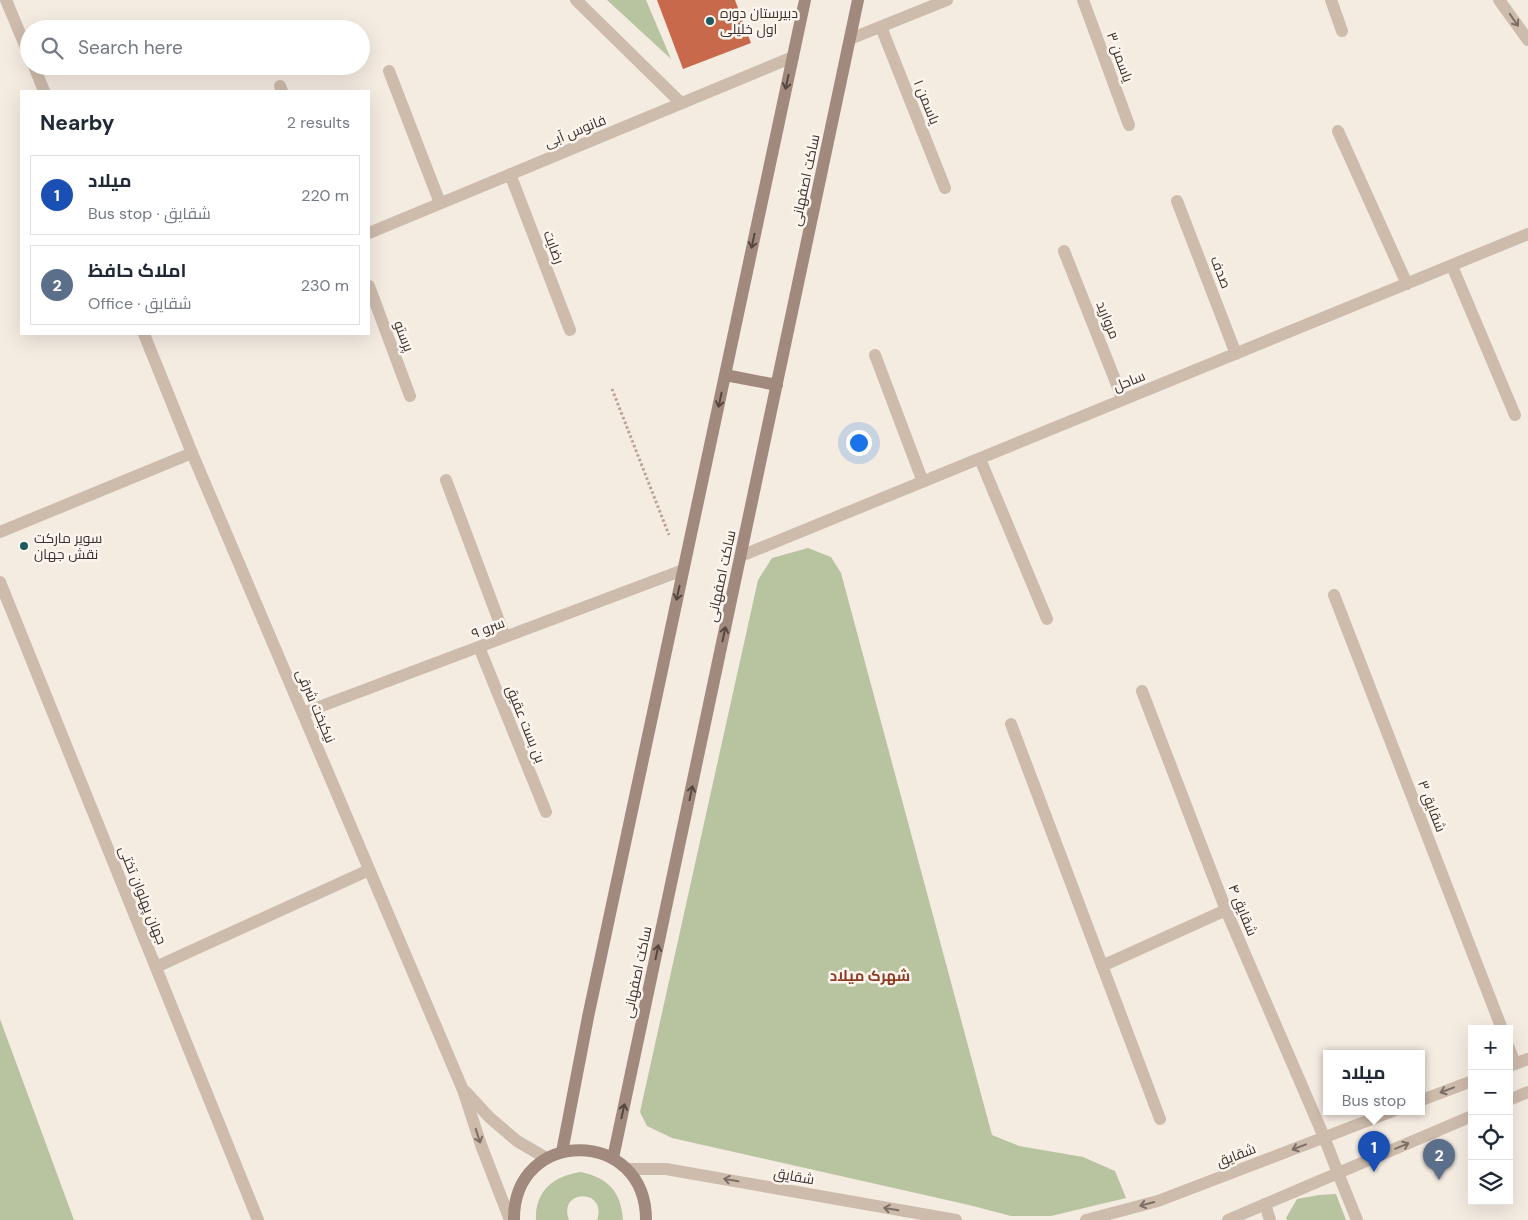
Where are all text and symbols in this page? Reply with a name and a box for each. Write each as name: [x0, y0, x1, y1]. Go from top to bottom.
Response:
place label: دبیرستان دوره اول خلیلی: [720, 4, 798, 38]
one-way arrow: [1509, 13, 1519, 27]
marker: دبیرستان دوره اول خلیلی: [704, 15, 716, 27]
search box: [20, 20, 370, 75]
street label: یاسمن ۳: [1103, 30, 1137, 85]
icon: search: [38, 34, 66, 62]
text: Search here: [78, 35, 183, 60]
one-way arrow: [782, 73, 791, 89]
street label: یاسمن ۱: [910, 77, 944, 127]
text: Nearby: [40, 109, 114, 137]
street label: فانوس آبی: [541, 110, 609, 152]
text: 2 results: [287, 112, 350, 133]
street label: ساکت اصفهانی: [786, 132, 824, 228]
text: میلاد: [88, 168, 132, 193]
text: 1: [54, 185, 60, 206]
text: 220 m: [301, 185, 349, 206]
text: Bus stop · شقایق: [88, 203, 211, 224]
street label: رضایت: [539, 228, 569, 266]
one-way arrow: [748, 232, 758, 248]
street label: صدف: [1207, 253, 1235, 291]
text: املاک حافظ: [88, 258, 187, 283]
text: 2: [52, 275, 62, 296]
text: 230 m: [301, 275, 349, 296]
text: Office · شقایق: [88, 293, 192, 314]
street label: مروارید: [1092, 298, 1124, 342]
street label: پرستو: [389, 318, 418, 355]
street label: ساحل: [1110, 366, 1148, 396]
one-way arrow: [714, 391, 724, 407]
your location: [846, 430, 872, 456]
street label: ساکت اصفهانی: [702, 528, 740, 624]
place label: سوپر مارکت نقش جهان: [34, 529, 102, 563]
marker: سوپر مارکت نقش جهان: [18, 540, 30, 552]
one-way arrow: [673, 584, 683, 600]
street label: سرو ۹: [469, 613, 507, 643]
one-way arrow: [720, 626, 729, 642]
street label: نیکبخت شرقی: [292, 666, 340, 746]
street label: بن بست عقیق: [502, 683, 550, 765]
street label: شقایق ۳: [1414, 778, 1450, 834]
one-way arrow: [686, 785, 696, 801]
street label: جهان پهلوان تختی: [114, 843, 171, 947]
street label: شقایق ۴: [1225, 882, 1261, 938]
street label: ساکت اصفهانی: [618, 924, 656, 1020]
one-way arrow: [653, 944, 662, 960]
district label: شهرک میلاد: [830, 966, 910, 986]
map controls: [1468, 1025, 1513, 1205]
button: +: [1468, 1025, 1513, 1070]
popup: [1323, 1050, 1425, 1115]
text: میلاد: [1342, 1060, 1385, 1085]
button: −: [1468, 1070, 1513, 1115]
one-way arrow: [1439, 1087, 1454, 1096]
text: Bus stop: [1342, 1090, 1406, 1111]
one-way arrow: [619, 1103, 628, 1119]
button: locate: [1468, 1115, 1513, 1160]
one-way arrow: [474, 1128, 483, 1143]
pin: 1: [1358, 1131, 1390, 1172]
street label: شقایق: [1214, 1139, 1258, 1171]
pin: 2: [1423, 1139, 1455, 1180]
one-way arrow: [1394, 1140, 1409, 1150]
one-way arrow: [1292, 1143, 1307, 1152]
button: layers: [1468, 1160, 1513, 1205]
street label: شقایق: [772, 1164, 816, 1188]
one-way arrow: [723, 1175, 739, 1185]
one-way arrow: [1139, 1200, 1155, 1209]
one-way arrow: [883, 1203, 899, 1213]

